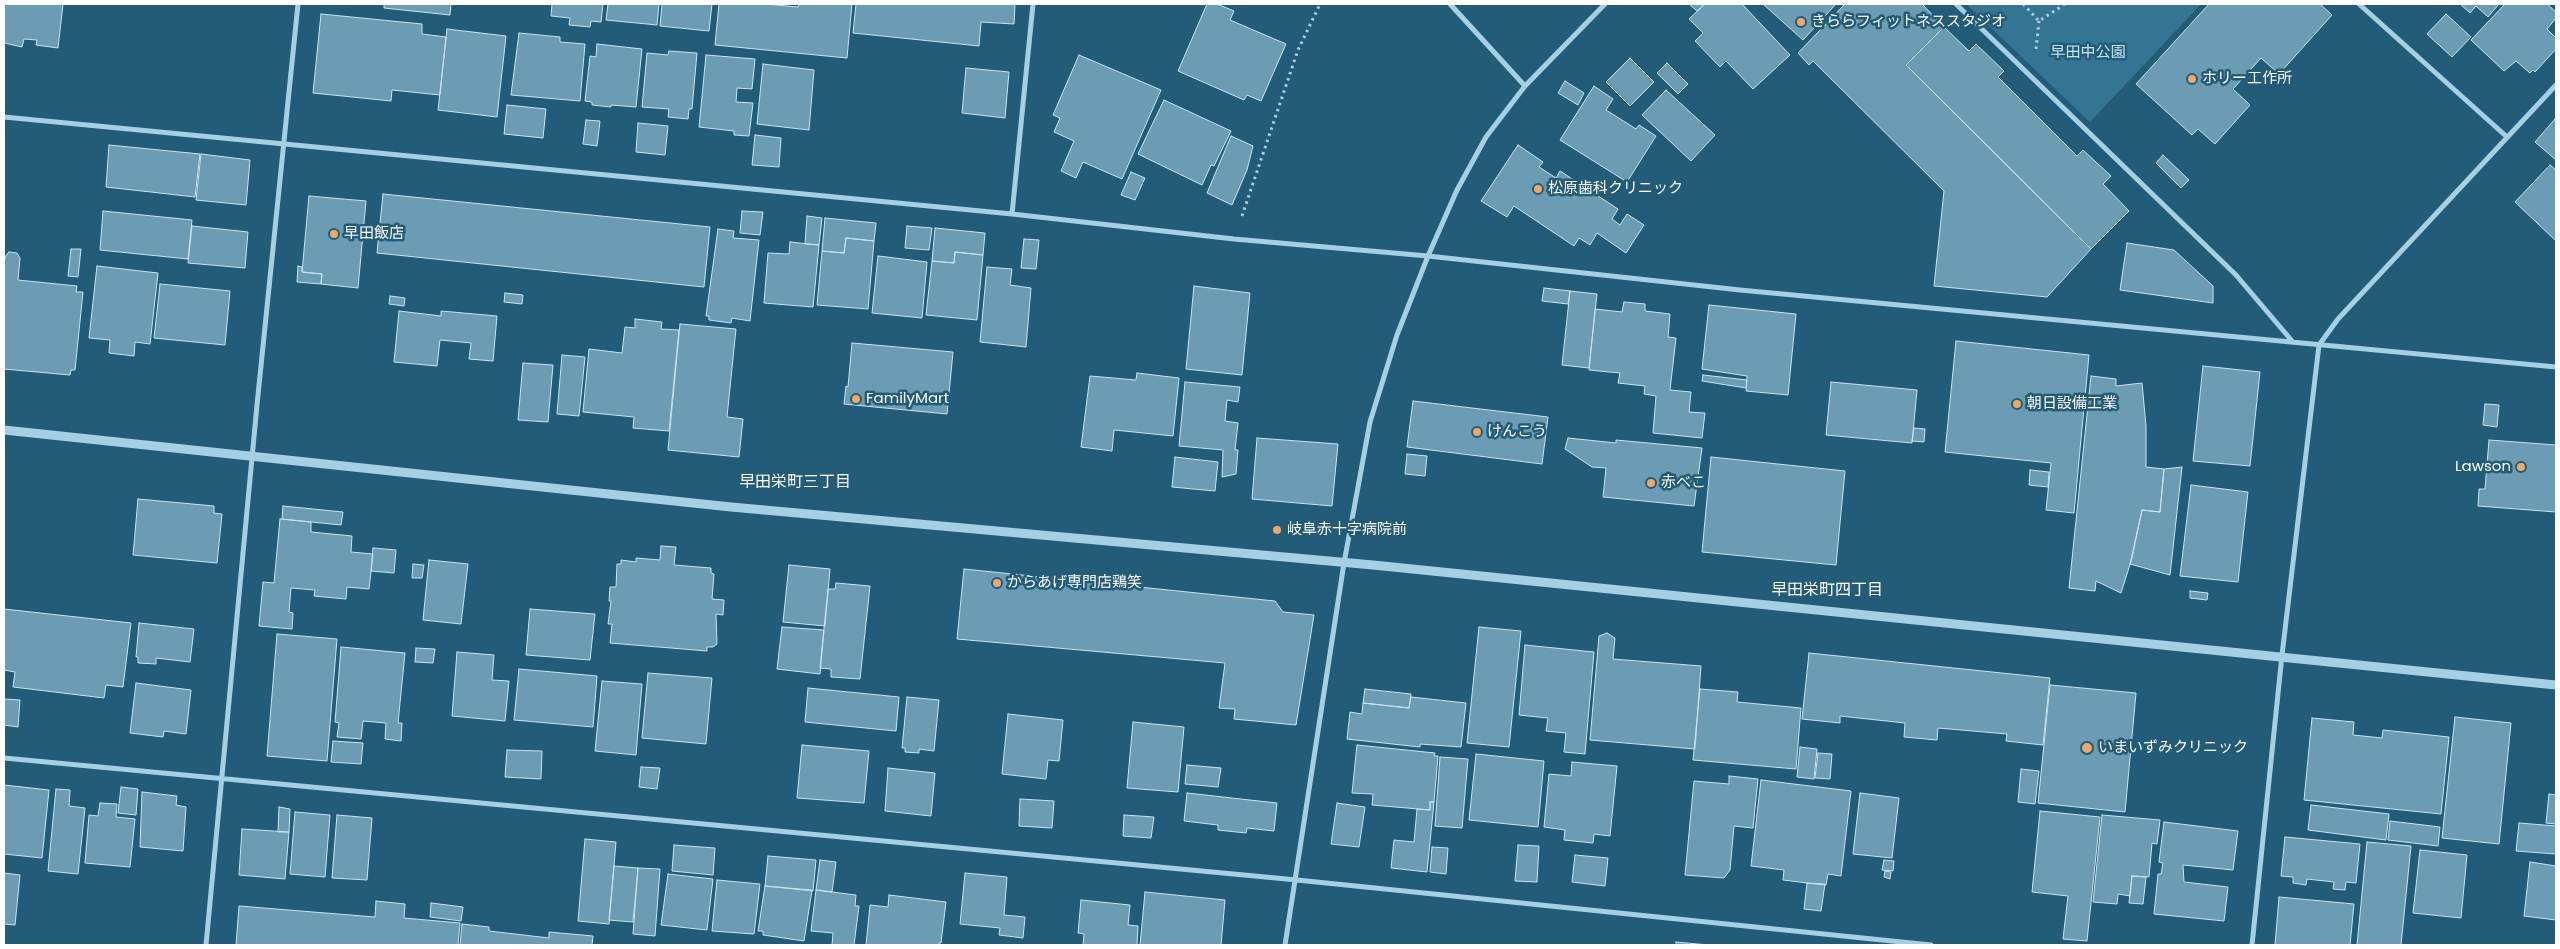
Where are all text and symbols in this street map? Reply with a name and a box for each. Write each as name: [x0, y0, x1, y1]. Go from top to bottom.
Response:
place label: きららフィットネススタジオ: [1811, 13, 2006, 31]
marker: きららフィットネススタジオ: [1795, 16, 1807, 28]
park label: 早田中公園: [2051, 44, 2125, 62]
place label: ホリー工作所: [2202, 70, 2292, 88]
marker: ホリー工作所: [2186, 73, 2198, 85]
place label: 松原歯科クリニック: [1548, 180, 1683, 198]
marker: 松原歯科クリニック: [1532, 183, 1544, 195]
place label: 早田飯店: [344, 225, 404, 243]
marker: 早田飯店: [328, 228, 340, 240]
place label: FamilyMart: [866, 390, 949, 408]
marker: FamilyMart: [850, 393, 862, 405]
place label: 朝日設備工業: [2027, 395, 2117, 413]
marker: 朝日設備工業: [2011, 398, 2023, 410]
place label: けんこう: [1487, 423, 1547, 441]
marker: けんこう: [1471, 426, 1483, 438]
place label: Lawson: [2455, 458, 2511, 476]
marker: Lawson: [2515, 461, 2527, 473]
district label: 早田栄町三丁目: [739, 473, 851, 493]
place label: 赤べこ: [1661, 474, 1706, 492]
marker: 赤べこ: [1645, 477, 1657, 489]
place label: 岐阜赤十字病院前: [1287, 521, 1407, 539]
marker: 岐阜赤十字病院前: [1271, 524, 1283, 536]
place label: からあげ専門店鶏笑: [1007, 574, 1142, 592]
marker: からあげ専門店鶏笑: [991, 577, 1003, 589]
district label: 早田栄町四丁目: [1771, 581, 1883, 601]
place label: いまいずみクリニック: [2098, 739, 2248, 757]
marker: いまいずみクリニック: [2080, 741, 2094, 755]

